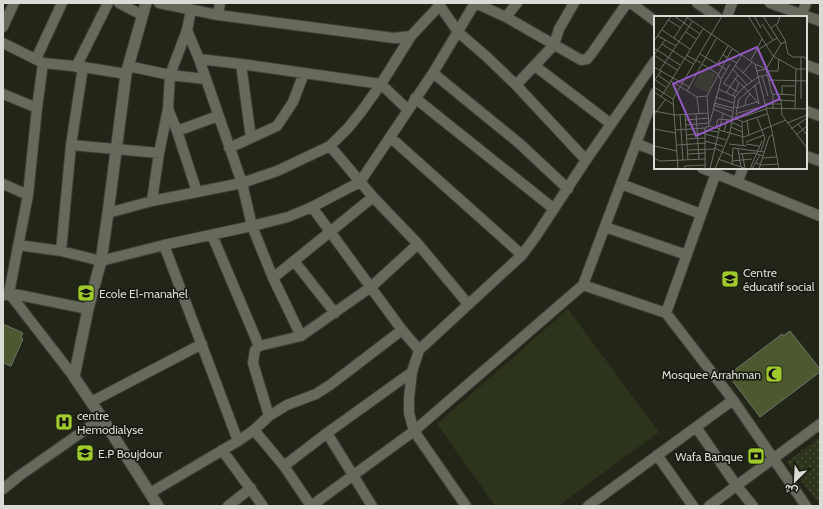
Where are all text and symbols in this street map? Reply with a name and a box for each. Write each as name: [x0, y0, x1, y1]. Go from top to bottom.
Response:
inset map: [654, 16, 807, 169]
place label: Centre éducatif social: [743, 265, 815, 294]
school or university icon: Centre éducatif social: [720, 269, 740, 289]
school or university icon: Ecole El-manahel: [76, 283, 96, 303]
place label: Ecole El-manahel: [99, 286, 188, 301]
mosque icon: Mosquee Arrahman: [764, 364, 784, 384]
place label: Mosquee Arrahman: [662, 367, 761, 382]
place label: centre Hemodialyse: [77, 408, 143, 437]
hospital icon: centre Hemodialyse: [54, 412, 74, 432]
school or university icon: E.P Boujdour: [75, 443, 95, 463]
place label: E.P Boujdour: [98, 446, 163, 461]
bank icon: Wafa Banque: [746, 446, 766, 466]
place label: Wafa Banque: [675, 449, 743, 464]
north arrow: [775, 461, 815, 501]
text: ش: [782, 481, 800, 499]

